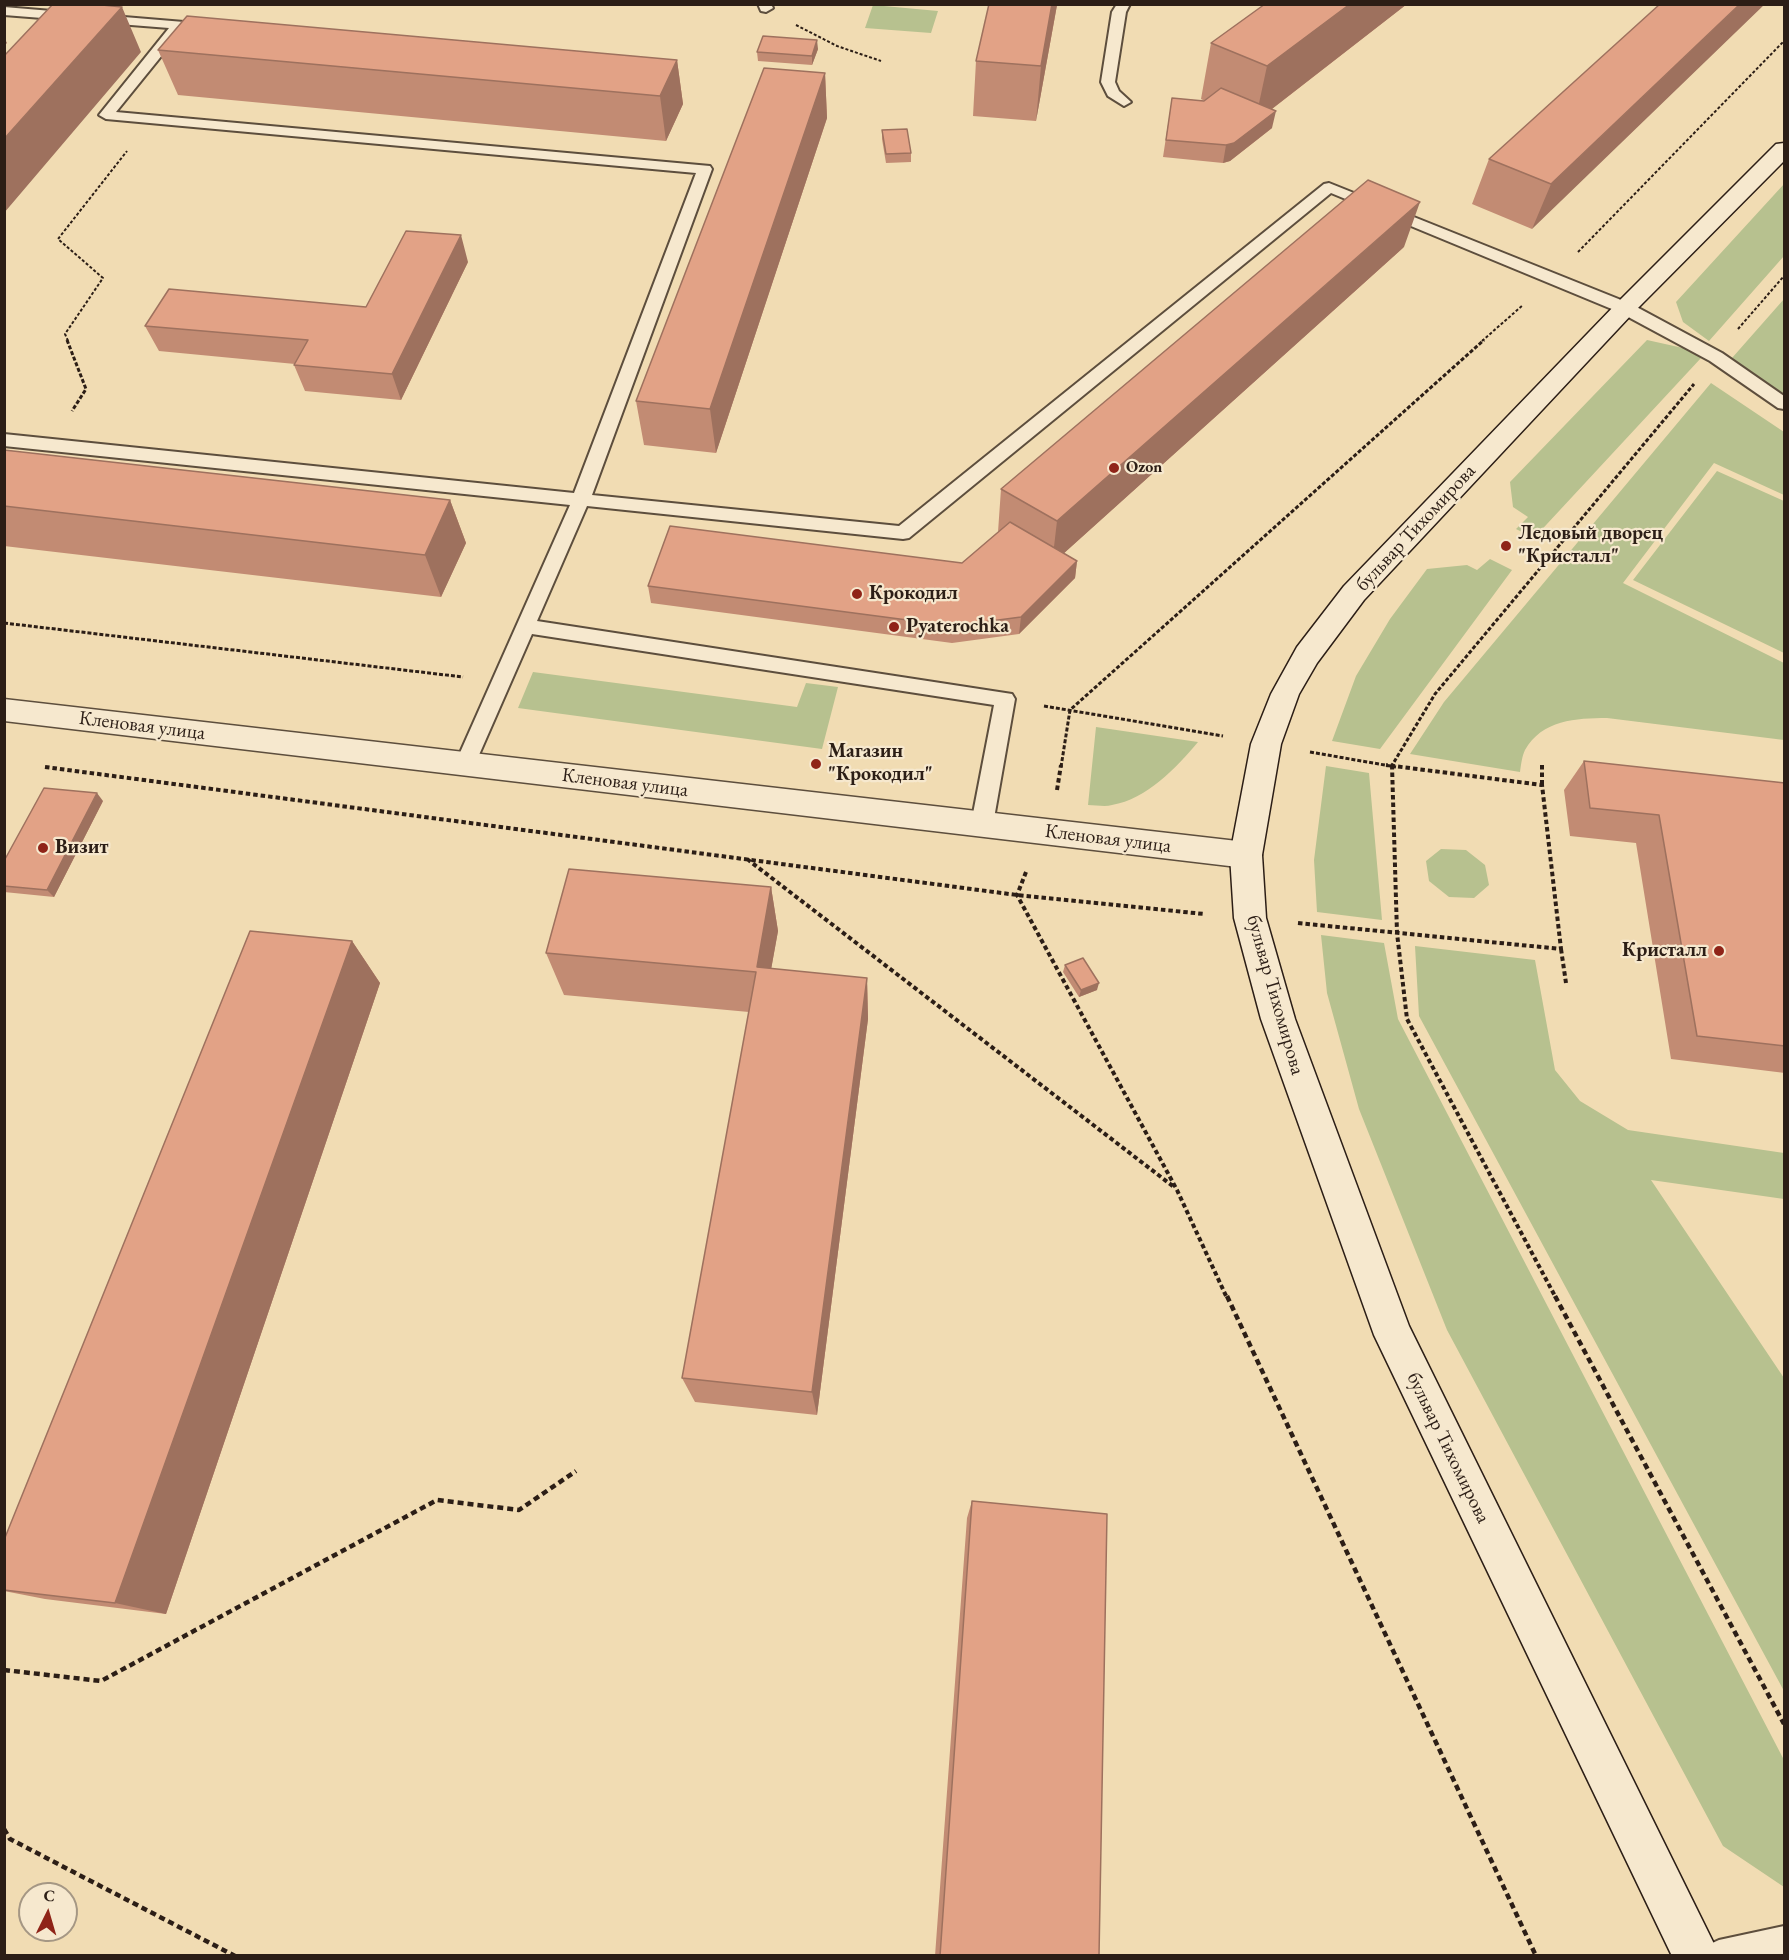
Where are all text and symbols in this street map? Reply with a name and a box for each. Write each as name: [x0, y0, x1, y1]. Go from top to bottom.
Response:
place label: Ozon: [1126, 458, 1162, 478]
street label: бульвар Тихомирова: [1351, 459, 1481, 597]
marker: Ozon: [1107, 461, 1121, 475]
place label: Ледовый дворец "Кристалл": [1518, 522, 1663, 569]
marker: Ледовый дворец "Кристалл": [1499, 539, 1513, 553]
place label: Крокодил: [869, 582, 958, 606]
marker: Крокодил: [850, 587, 864, 601]
place label: Pyaterochka: [906, 615, 1009, 639]
marker: Pyaterochka: [887, 620, 901, 634]
street label: Кленовая улица: [77, 706, 207, 746]
place label: Магазин "Крокодил": [828, 740, 933, 787]
marker: Магазин "Крокодил": [809, 757, 823, 771]
street label: Кленовая улица: [560, 763, 690, 803]
street label: Кленовая улица: [1043, 819, 1173, 859]
place label: Визит: [55, 836, 108, 860]
marker: Визит: [36, 841, 50, 855]
street label: бульвар Тихомирова: [1241, 912, 1309, 1078]
place label: Кристалл: [1622, 939, 1707, 963]
marker: Кристалл: [1712, 944, 1726, 958]
street label: бульвар Тихомирова: [1401, 1369, 1495, 1527]
north arrow: [18, 1882, 78, 1942]
text: С: [43, 1885, 56, 1907]

